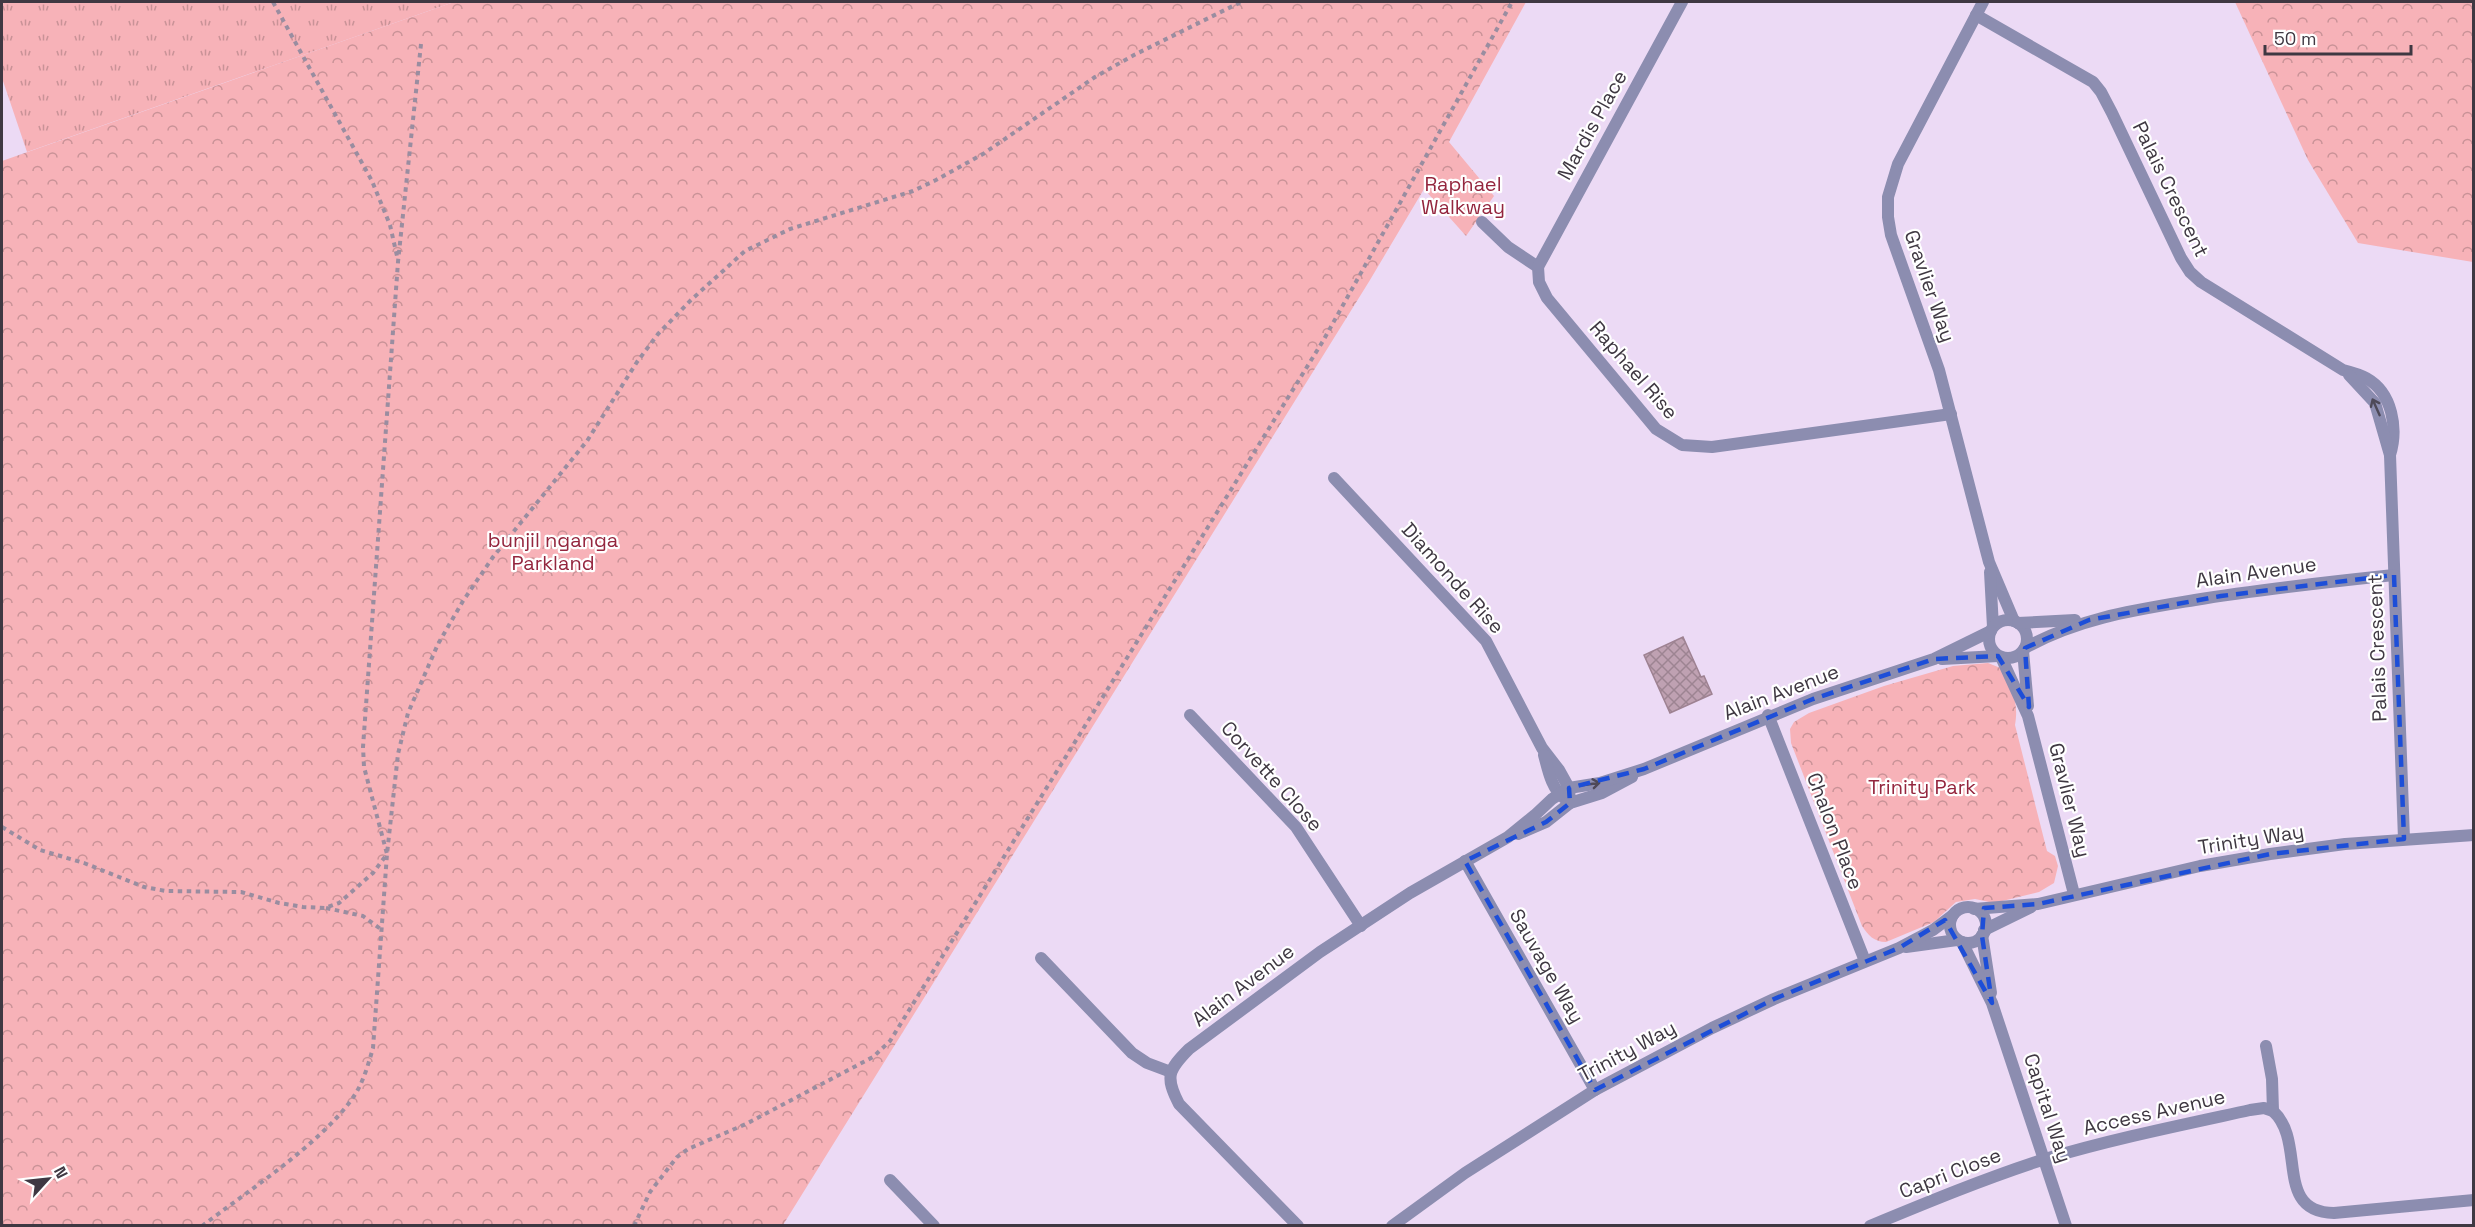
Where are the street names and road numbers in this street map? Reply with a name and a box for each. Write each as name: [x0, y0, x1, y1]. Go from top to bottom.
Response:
street label: Mardis Place: [1551, 66, 1633, 184]
street label: Palais Crescent: [2127, 117, 2215, 261]
street label: Gravlier Way: [1899, 226, 1961, 346]
street label: Raphael Rise: [1584, 315, 1684, 425]
street label: Diamonde Rise: [1396, 517, 1510, 639]
street label: Alain Avenue: [2194, 551, 2318, 593]
street label: Palais Crescent: [2361, 574, 2393, 722]
street label: Alain Avenue: [1720, 658, 1842, 726]
street label: Corvette Close: [1215, 715, 1329, 837]
street label: Gravlier Way: [2043, 740, 2097, 860]
street label: Chalon Place: [1801, 769, 1869, 893]
street label: Trinity Way: [2196, 818, 2306, 860]
street label: Sauvage Way: [1504, 904, 1590, 1028]
street label: Alain Avenue: [1187, 938, 1299, 1032]
street label: Trinity Way: [1574, 1014, 1680, 1088]
street label: Capital Way: [2018, 1050, 2078, 1166]
street label: Access Avenue: [2080, 1083, 2228, 1141]
street label: Capri Close: [1895, 1142, 2005, 1204]

